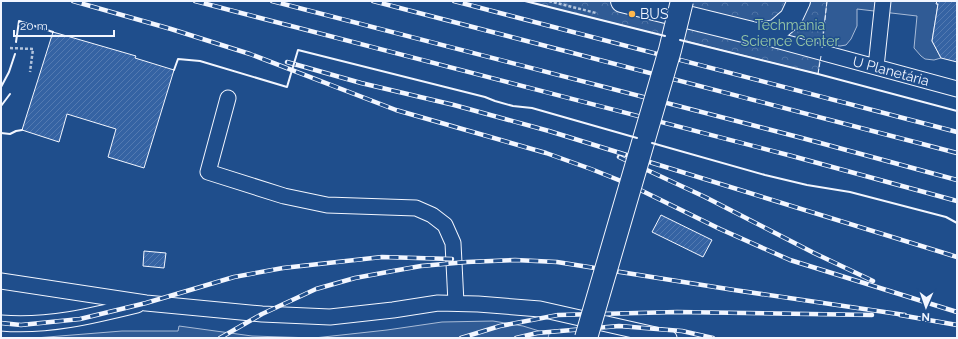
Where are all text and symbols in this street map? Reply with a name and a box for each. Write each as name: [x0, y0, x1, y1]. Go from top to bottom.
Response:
place label: BUS: [640, 6, 669, 22]
marker: BUS: [627, 9, 637, 19]
scale bar: [14, 12, 114, 38]
park label: Techmania Science Center: [741, 17, 839, 49]
text: 20 m: [20, 19, 48, 33]
street label: U Planetária: [851, 53, 931, 89]
north arrow: [906, 287, 946, 327]
text: N: [921, 310, 930, 323]

